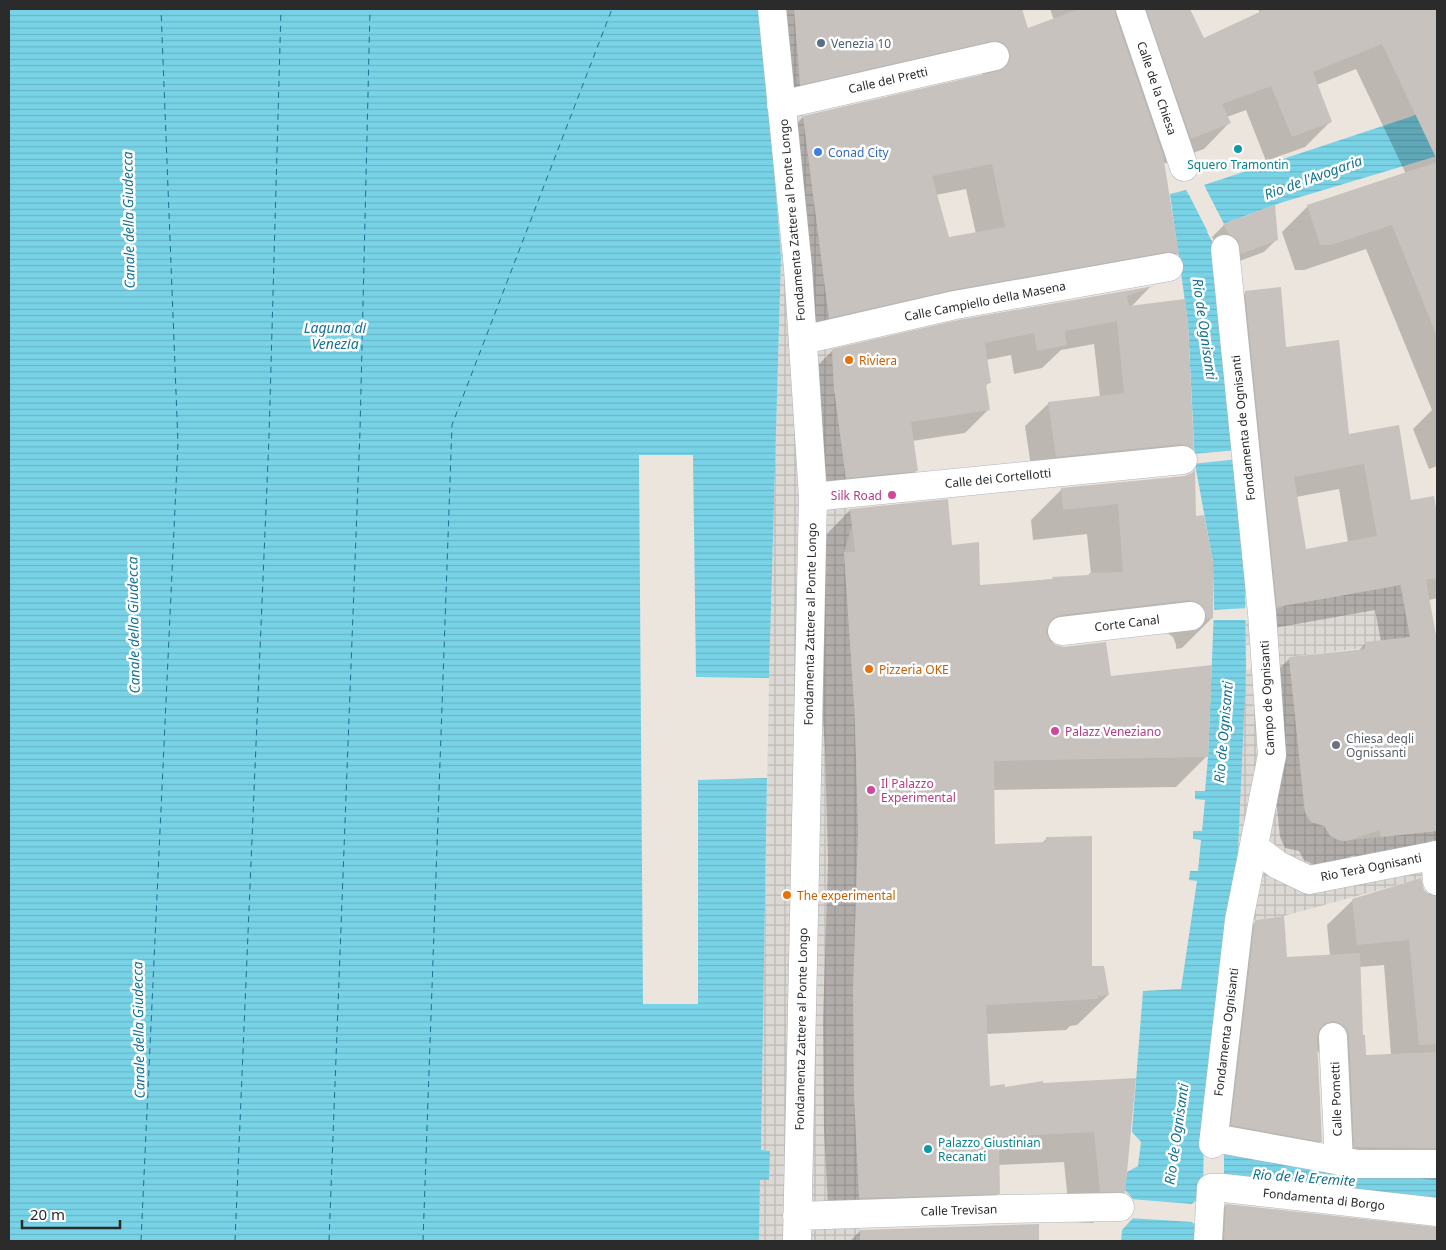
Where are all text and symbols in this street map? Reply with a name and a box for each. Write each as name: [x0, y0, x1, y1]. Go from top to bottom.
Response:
place label: Venezia 10: [831, 35, 891, 52]
marker: Venezia 10: [815, 37, 827, 49]
street label: Calle de la Chiesa: [1133, 39, 1181, 137]
street label: Calle del Pretti: [846, 63, 930, 97]
street label: Fondamenta Zattere al Ponte Longo: [775, 118, 809, 322]
marker: Squero Tramontin: [1232, 143, 1244, 155]
place label: Conad City: [828, 144, 890, 161]
marker: Conad City: [812, 146, 824, 158]
water label: Rio de l'Avogaria: [1261, 150, 1365, 204]
water label: Canale della Giudecca: [117, 151, 139, 289]
place label: Squero Tramontin: [1187, 156, 1289, 173]
street label: Calle Campiello della Masena: [903, 277, 1067, 325]
water label: Rio de Ognisanti: [1188, 277, 1222, 381]
water label: Laguna di Venezia: [304, 318, 367, 353]
place label: Riviera: [859, 352, 897, 369]
marker: Riviera: [843, 354, 855, 366]
street label: Fondamenta de Ognisanti: [1227, 354, 1259, 502]
street label: Calle dei Cortellotti: [944, 464, 1052, 492]
place label: Silk Road: [831, 487, 882, 504]
marker: Silk Road: [886, 489, 898, 501]
street label: Fondamenta Zattere al Ponte Longo: [800, 522, 820, 726]
water label: Canale della Giudecca: [122, 556, 144, 694]
street label: Corte Canal: [1093, 611, 1161, 635]
street label: Campo de Ognisanti: [1255, 640, 1279, 756]
place label: Pizzeria OKE: [879, 661, 949, 678]
marker: Pizzeria OKE: [863, 663, 875, 675]
water label: Rio de Ognisanti: [1209, 680, 1237, 784]
place label: Palazz Veneziano: [1065, 723, 1161, 740]
marker: Palazz Veneziano: [1049, 725, 1061, 737]
place label: Chiesa degli Ognissanti: [1346, 730, 1414, 761]
marker: Chiesa degli Ognissanti: [1330, 739, 1342, 751]
place label: Il Palazzo Experimental: [881, 775, 956, 806]
marker: Il Palazzo Experimental: [865, 784, 877, 796]
street label: Rio Terà Ognisanti: [1319, 849, 1423, 885]
place label: The experimental: [797, 887, 896, 904]
marker: The experimental: [781, 889, 793, 901]
street label: Fondamenta Zattere al Ponte Longo: [791, 927, 811, 1131]
water label: Canale della Giudecca: [127, 961, 149, 1099]
street label: Fondamenta Ognisanti: [1210, 967, 1242, 1097]
street label: Calle Pometti: [1326, 1061, 1346, 1137]
water label: Rio de Ognisanti: [1159, 1082, 1193, 1186]
place label: Palazzo Giustinian Recanati: [938, 1134, 1041, 1165]
marker: Palazzo Giustinian Recanati: [922, 1143, 934, 1155]
water label: Rio de le Eremite: [1252, 1164, 1356, 1190]
street label: Fondamenta di Borgo: [1262, 1184, 1386, 1214]
scale bar: [22, 1198, 120, 1230]
street label: Calle Trevisan: [920, 1200, 998, 1220]
text: 20 m: [30, 1204, 65, 1224]

